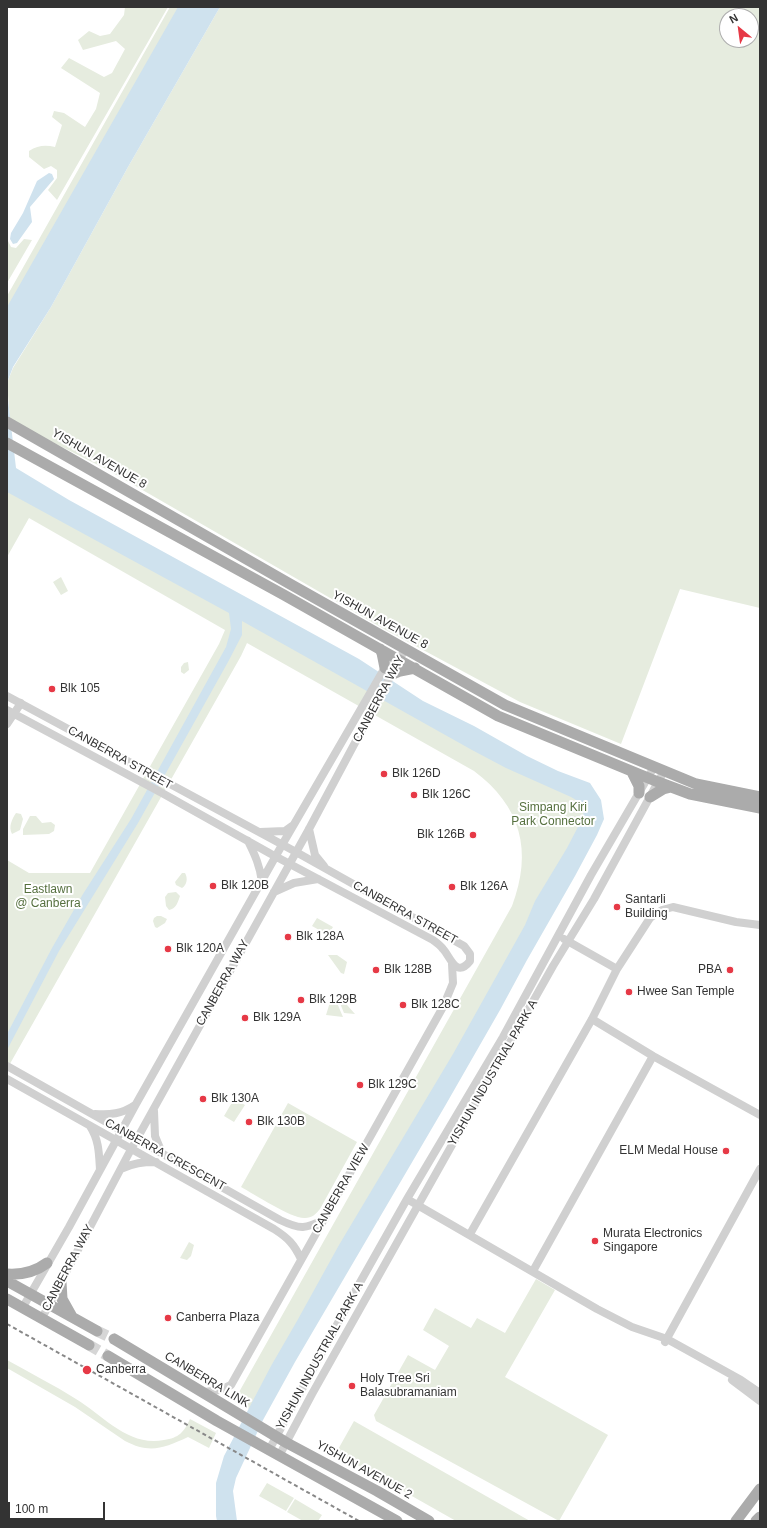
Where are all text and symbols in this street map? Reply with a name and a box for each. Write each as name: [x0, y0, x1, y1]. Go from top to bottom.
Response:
north arrow: [719, 8, 759, 48]
text: N: [727, 11, 740, 26]
street label: YISHUN AVENUE 8: [49, 426, 149, 492]
street label: YISHUN AVENUE 8: [330, 588, 430, 652]
street label: CANBERRA WAY: [350, 653, 408, 745]
place label: Blk 105: [60, 682, 100, 696]
marker: Blk 105: [47, 684, 57, 694]
street label: CANBERRA STREET: [65, 723, 175, 793]
place label: Blk 126D: [392, 767, 441, 781]
marker: Blk 126D: [379, 769, 389, 779]
place label: Blk 126C: [422, 788, 471, 802]
marker: Blk 126C: [409, 790, 419, 800]
park label: Simpang Kiri Park Connector: [511, 801, 595, 829]
place label: Blk 126B: [417, 828, 465, 842]
marker: Blk 126B: [468, 830, 478, 840]
street label: CANBERRA STREET: [350, 878, 460, 948]
place label: Blk 120B: [221, 879, 269, 893]
place label: Blk 126A: [460, 880, 508, 894]
marker: Blk 120B: [208, 881, 218, 891]
marker: Blk 126A: [447, 882, 457, 892]
park label: Eastlawn @ Canberra: [15, 883, 81, 911]
place label: Santarli Building: [625, 893, 668, 921]
marker: Santarli Building: [612, 902, 622, 912]
place label: Blk 128A: [296, 930, 344, 944]
marker: Blk 128A: [283, 932, 293, 942]
street label: CANBERRA WAY: [193, 938, 253, 1028]
place label: Blk 120A: [176, 942, 224, 956]
marker: Blk 120A: [163, 944, 173, 954]
place label: Blk 128B: [384, 963, 432, 977]
place label: PBA: [698, 963, 722, 977]
marker: Blk 128B: [371, 965, 381, 975]
marker: PBA: [725, 965, 735, 975]
place label: Hwee San Temple: [637, 985, 734, 999]
marker: Hwee San Temple: [624, 987, 634, 997]
place label: Blk 129B: [309, 993, 357, 1007]
marker: Blk 129B: [296, 995, 306, 1005]
street label: YISHUN INDUSTRIAL PARK A: [445, 997, 541, 1149]
place label: Blk 128C: [411, 998, 460, 1012]
marker: Blk 128C: [398, 1000, 408, 1010]
place label: Blk 129A: [253, 1011, 301, 1025]
marker: Blk 129A: [240, 1013, 250, 1023]
place label: Blk 129C: [368, 1078, 417, 1092]
marker: Blk 129C: [355, 1080, 365, 1090]
place label: Blk 130A: [211, 1092, 259, 1106]
marker: Blk 130A: [198, 1094, 208, 1104]
place label: Blk 130B: [257, 1115, 305, 1129]
street label: CANBERRA CRESCENT: [102, 1116, 228, 1194]
marker: Blk 130B: [244, 1117, 254, 1127]
street label: CANBERRA VIEW: [310, 1142, 372, 1236]
place label: ELM Medal House: [619, 1144, 718, 1158]
marker: ELM Medal House: [721, 1146, 731, 1156]
street label: CANBERRA WAY: [39, 1222, 97, 1314]
place label: Murata Electronics Singapore: [603, 1227, 702, 1255]
marker: Murata Electronics Singapore: [590, 1236, 600, 1246]
street label: YISHUN INDUSTRIAL PARK A: [273, 1280, 367, 1432]
place label: Canberra Plaza: [176, 1311, 259, 1325]
marker: Canberra Plaza: [163, 1313, 173, 1323]
street label: CANBERRA LINK: [162, 1349, 252, 1411]
place label: Canberra: [96, 1363, 146, 1377]
marker: Canberra: [81, 1364, 93, 1376]
place label: Holy Tree Sri Balasubramaniam: [360, 1372, 457, 1400]
marker: Holy Tree Sri Balasubramaniam: [347, 1381, 357, 1391]
street label: YISHUN AVENUE 2: [314, 1438, 414, 1502]
scale bar: [10, 1494, 107, 1520]
text: 100 m: [15, 1502, 48, 1516]

